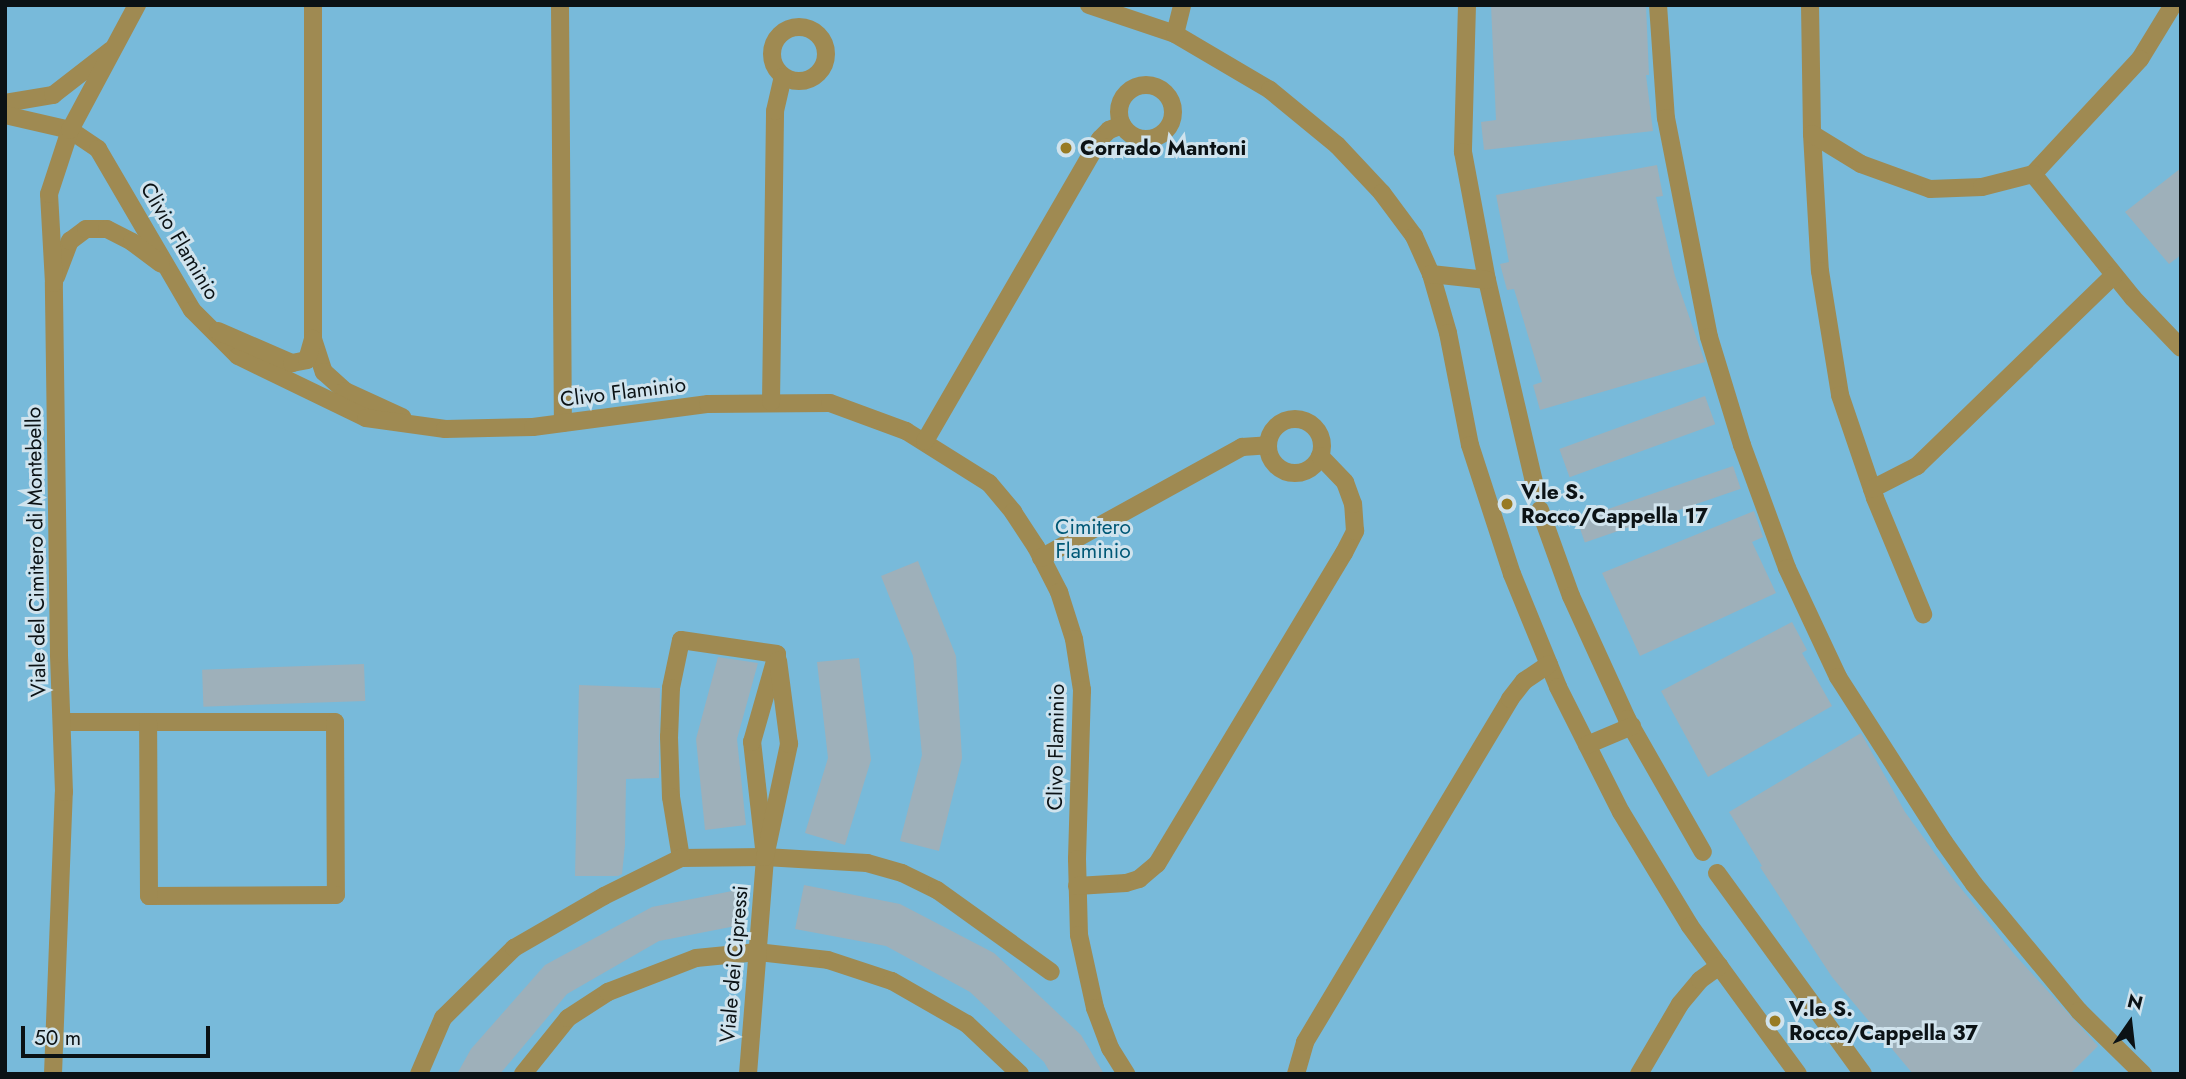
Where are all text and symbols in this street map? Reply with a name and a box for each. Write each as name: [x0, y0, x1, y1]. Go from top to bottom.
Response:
place label: Corrado Mantoni: [1080, 135, 1246, 161]
marker: Corrado Mantoni: [1058, 140, 1074, 156]
street label: Clivio Flaminio: [135, 178, 225, 304]
street label: Clivo Flaminio: [559, 372, 687, 412]
street label: Viale del Cimitero di Montebello: [21, 407, 51, 697]
place label: V.le S. Rocco/Cappella 17: [1521, 479, 1708, 529]
marker: V.le S. Rocco/Cappella 17: [1499, 496, 1515, 512]
park label: Cimitero Flaminio: [1055, 514, 1131, 564]
street label: Clivo Flaminio: [1042, 683, 1070, 811]
street label: Viale dei Cipressi: [715, 884, 753, 1044]
text: N: [2125, 987, 2146, 1017]
north arrow: [2095, 988, 2165, 1058]
place label: V.le S. Rocco/Cappella 37: [1789, 996, 1978, 1046]
scale bar: [24, 1012, 214, 1056]
marker: V.le S. Rocco/Cappella 37: [1767, 1013, 1783, 1029]
text: 50 m: [34, 1023, 81, 1053]

